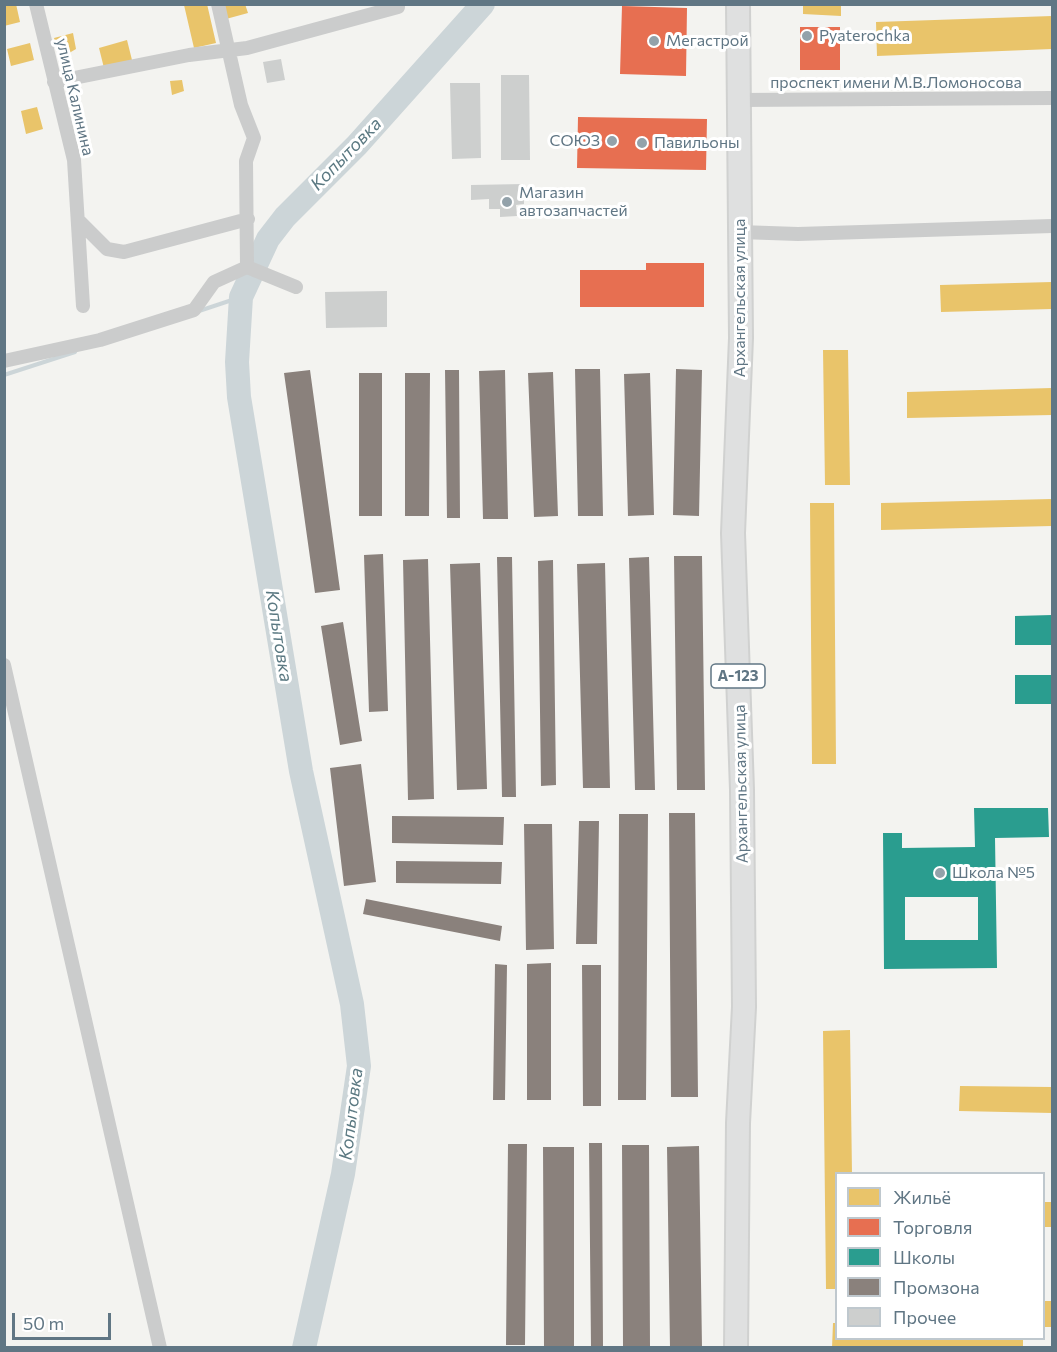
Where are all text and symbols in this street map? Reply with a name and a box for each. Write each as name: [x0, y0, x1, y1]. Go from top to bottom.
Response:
place label: Pyaterochka: [819, 26, 910, 46]
marker: Pyaterochka: [800, 29, 814, 43]
place label: Мегастрой: [666, 31, 749, 51]
marker: Мегастрой: [647, 34, 661, 48]
street label: улица Калинина: [52, 36, 98, 158]
street label: проспект имени М.В.Ломоносова: [770, 73, 1022, 93]
water label: Копытовка: [306, 113, 386, 195]
place label: СОЮЗ: [549, 131, 600, 151]
place label: Павильоны: [654, 133, 740, 153]
marker: СОЮЗ: [605, 134, 619, 148]
marker: Павильоны: [635, 136, 649, 150]
place label: Магазин автозапчастей: [519, 183, 628, 221]
marker: Магазин автозапчастей: [500, 195, 514, 209]
street label: Архангельская улица: [730, 219, 750, 377]
water label: Копытовка: [261, 588, 297, 684]
road number: А-123: [711, 664, 765, 688]
street label: Архангельская улица: [730, 704, 752, 864]
place label: Школа №5: [952, 863, 1035, 883]
marker: Школа №5: [933, 866, 947, 880]
water label: Копытовка: [335, 1067, 367, 1161]
legend: [835, 1172, 1045, 1340]
text: Жильё: [893, 1186, 951, 1208]
text: Торговля: [893, 1216, 972, 1238]
text: Школы: [893, 1246, 955, 1268]
text: Промзона: [893, 1276, 980, 1298]
scale bar: [15, 1301, 114, 1339]
text: Прочее: [893, 1306, 956, 1328]
text: 50 m: [23, 1312, 64, 1334]

